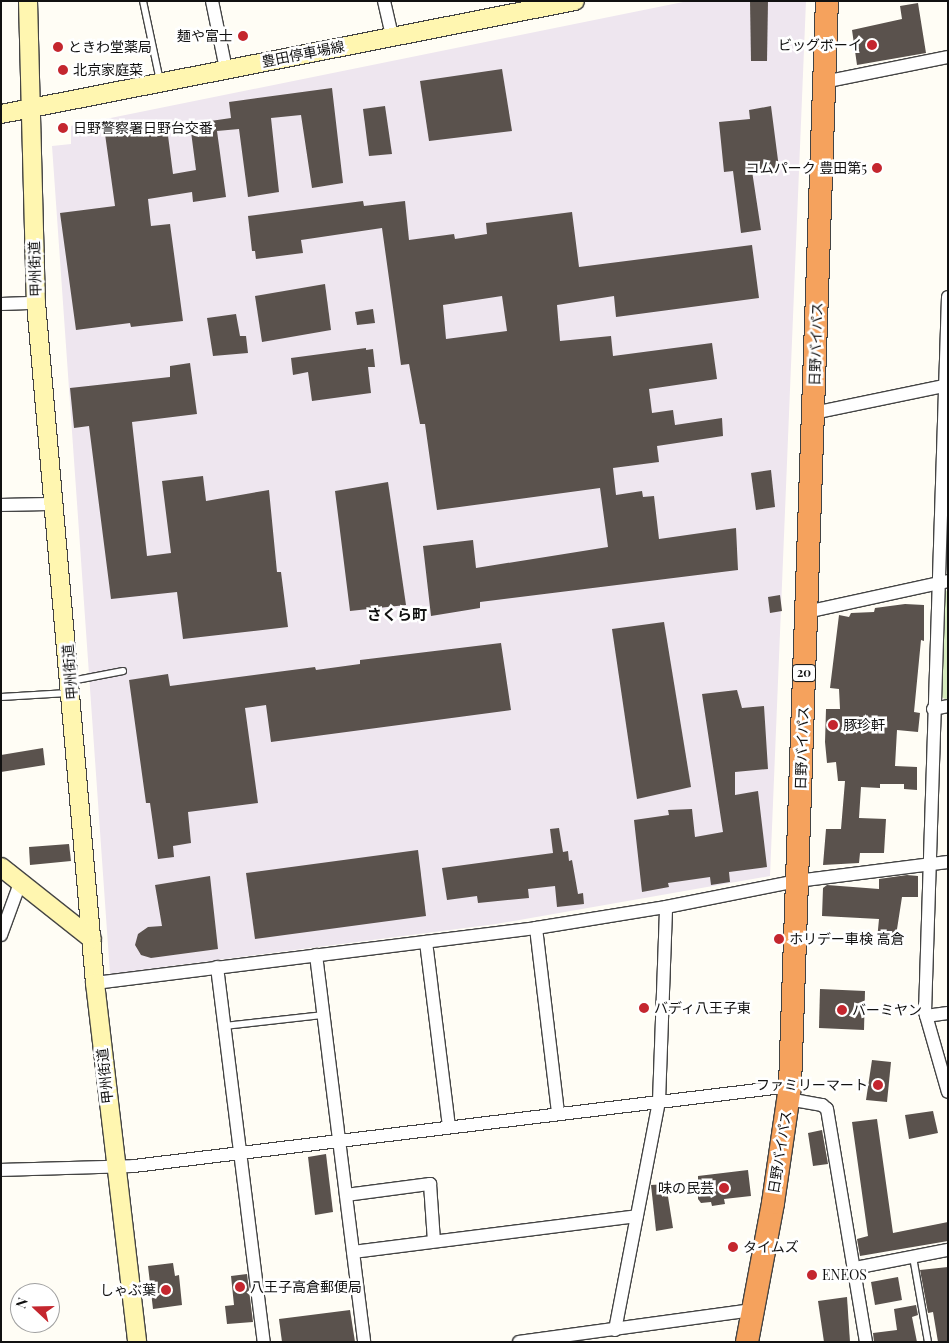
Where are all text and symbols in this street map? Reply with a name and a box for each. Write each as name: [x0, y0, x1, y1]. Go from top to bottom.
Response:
place label: 麺や富士: [177, 28, 233, 44]
marker: 麺や富士: [237, 30, 249, 42]
place label: ビッグボーイ: [778, 37, 862, 53]
street label: 豊田停車場線: [260, 38, 346, 70]
place label: ときわ堂薬局: [68, 39, 152, 55]
marker: ビッグボーイ: [866, 39, 878, 51]
marker: ときわ堂薬局: [52, 41, 64, 53]
place label: 北京家庭菜: [73, 62, 143, 78]
marker: 北京家庭菜: [57, 64, 69, 76]
place label: 日野警察署日野台交番: [73, 120, 213, 136]
marker: 日野警察署日野台交番: [57, 122, 69, 134]
place label: コムパーク 豊田第5: [746, 160, 867, 176]
marker: コムパーク 豊田第5: [871, 162, 883, 174]
street label: 甲州街道: [26, 241, 44, 297]
street label: 日野バイパス: [806, 302, 826, 386]
district label: さくら町: [367, 606, 427, 624]
street label: 甲州街道: [59, 643, 81, 701]
road number: 20: [792, 664, 816, 682]
street label: 日野バイパス: [792, 706, 812, 790]
place label: 豚珍軒: [843, 717, 885, 733]
marker: 豚珍軒: [827, 719, 839, 731]
place label: ホリデー車検 高倉: [789, 931, 904, 947]
marker: ホリデー車検 高倉: [773, 933, 785, 945]
place label: バディ八王子東: [654, 1000, 752, 1016]
marker: バディ八王子東: [638, 1002, 650, 1014]
place label: バーミヤン: [852, 1002, 922, 1018]
marker: バーミヤン: [836, 1004, 848, 1016]
street label: 甲州街道: [94, 1047, 116, 1105]
place label: ファミリーマート: [756, 1077, 868, 1093]
marker: ファミリーマート: [872, 1079, 884, 1091]
street label: 日野バイパス: [765, 1109, 795, 1195]
place label: 味の民芸: [658, 1180, 714, 1196]
marker: 味の民芸: [718, 1182, 730, 1194]
place label: タイムズ: [743, 1239, 799, 1255]
marker: タイムズ: [727, 1241, 739, 1253]
place label: ENEOS: [822, 1267, 867, 1283]
marker: ENEOS: [806, 1269, 818, 1281]
place label: 八王子高倉郵便局: [250, 1279, 362, 1295]
marker: 八王子高倉郵便局: [234, 1281, 246, 1293]
place label: しゃぶ葉: [100, 1282, 156, 1298]
north arrow: [10, 1283, 60, 1333]
marker: しゃぶ葉: [160, 1284, 172, 1296]
text: N: [11, 1295, 32, 1311]

